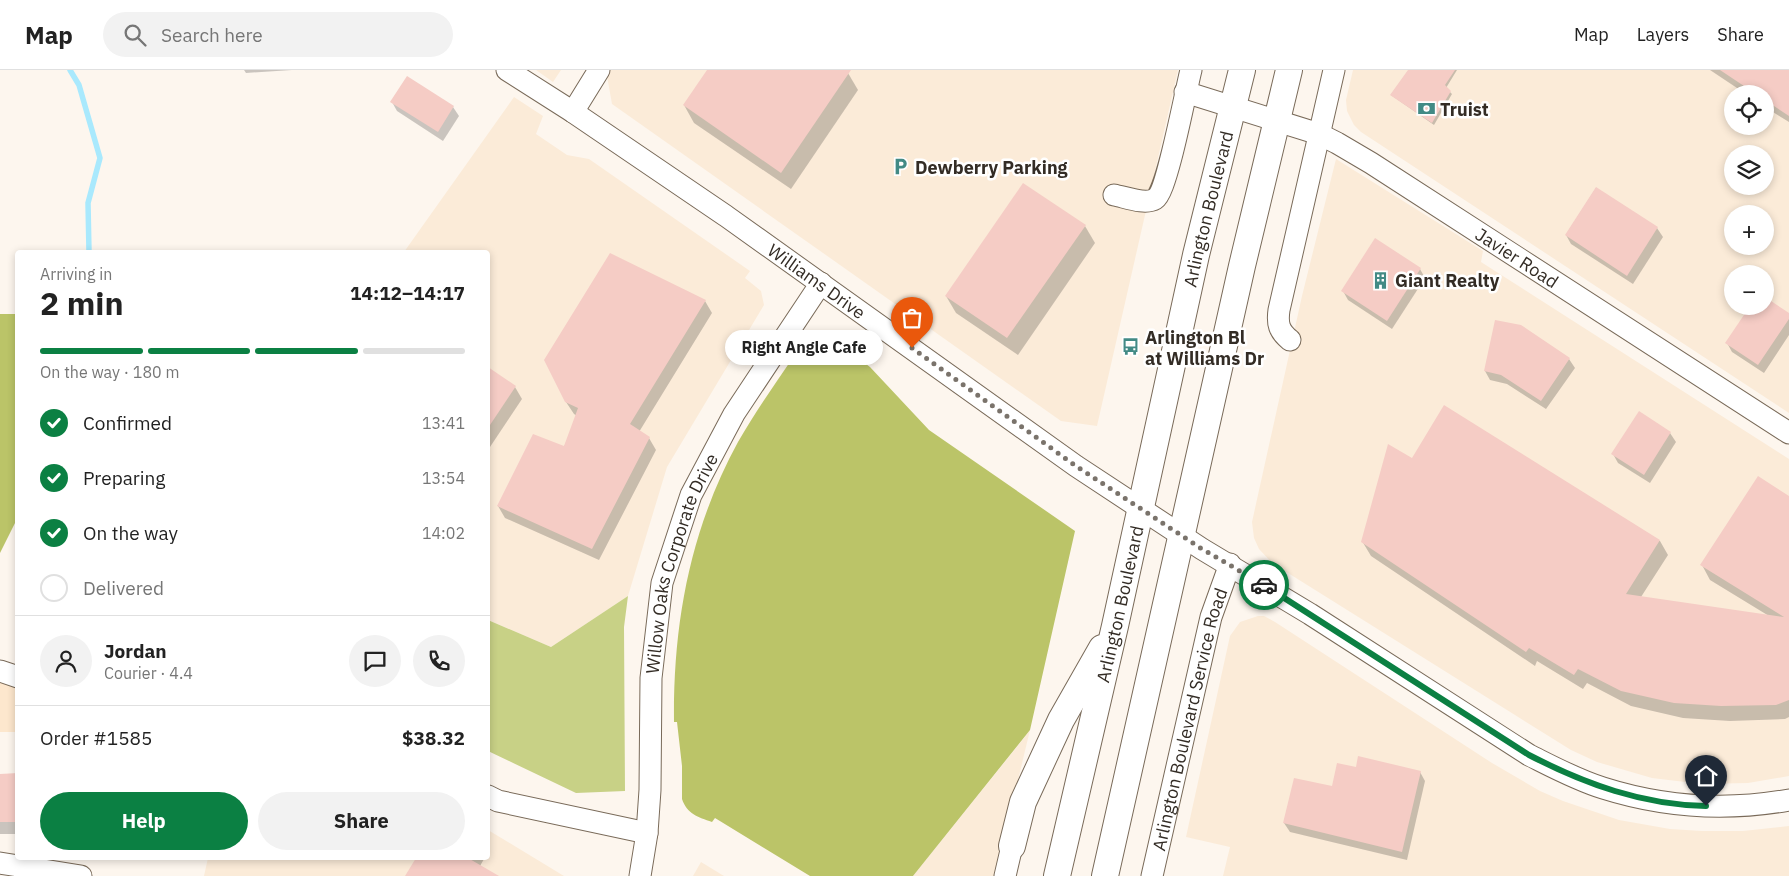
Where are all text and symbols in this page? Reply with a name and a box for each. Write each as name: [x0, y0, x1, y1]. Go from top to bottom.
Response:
search box: [103, 12, 453, 57]
text: Map: [25, 19, 73, 51]
icon: search: [121, 21, 149, 49]
text: Search here: [161, 23, 263, 47]
text: Map: [1574, 23, 1609, 46]
text: Layers: [1637, 23, 1689, 46]
text: Share: [1717, 23, 1764, 46]
map controls: [1724, 85, 1774, 315]
button: locate: [1724, 85, 1774, 135]
place label: Truist: [1440, 98, 1489, 121]
bank icon: Truist: [1416, 99, 1436, 119]
street label: Arlington Boulevard: [1178, 128, 1238, 289]
button: layers: [1724, 145, 1774, 195]
place label: Dewberry Parking: [915, 156, 1068, 179]
parking icon: Dewberry Parking: [891, 157, 911, 177]
button: +: [1724, 205, 1774, 255]
street label: Javier Road: [1471, 222, 1563, 293]
street label: Williams Drive: [764, 238, 870, 324]
text: Arriving in: [40, 264, 112, 284]
button: −: [1724, 265, 1774, 315]
place label: Giant Realty: [1395, 269, 1500, 292]
building icon: Giant Realty: [1371, 270, 1391, 290]
text: 14:12–14:17: [350, 281, 465, 305]
text: 2 min: [40, 282, 124, 324]
pin: [891, 297, 933, 348]
icon: bag: [898, 304, 926, 332]
place label: Arlington Bl at Williams Dr: [1145, 326, 1264, 370]
callout: Right Angle Cafe: [724, 330, 882, 366]
text: Right Angle Cafe: [742, 337, 866, 357]
bus stop icon: Arlington Bl at Williams Dr: [1121, 337, 1141, 357]
text: On the way · 180 m: [40, 362, 179, 382]
icon: check: [40, 409, 68, 437]
text: Confirmed: [83, 411, 172, 435]
text: 13:41: [422, 413, 465, 433]
street label: Willow Oaks Corporate Drive: [640, 449, 723, 675]
icon: check: [40, 464, 68, 492]
text: Preparing: [83, 466, 165, 490]
text: 13:54: [422, 468, 465, 488]
icon: check: [40, 519, 68, 547]
text: On the way: [83, 521, 178, 545]
text: 14:02: [422, 523, 465, 543]
street label: Arlington Boulevard: [1091, 523, 1148, 685]
courier: [1239, 560, 1289, 610]
icon: car: [1250, 571, 1278, 599]
text: Delivered: [83, 576, 164, 600]
street label: Arlington Boulevard Service Road: [1147, 585, 1232, 853]
button: person: [40, 635, 92, 687]
button: chat: [349, 635, 401, 687]
button: phone: [413, 635, 465, 687]
text: Jordan: [104, 639, 167, 663]
text: Courier · 4.4: [104, 663, 193, 683]
text: Order #1585: [40, 726, 152, 750]
text: $38.32: [402, 726, 465, 750]
pin: [1685, 755, 1727, 806]
icon: home: [1692, 762, 1720, 790]
button: Help: [40, 792, 248, 850]
button: Share: [258, 792, 465, 850]

